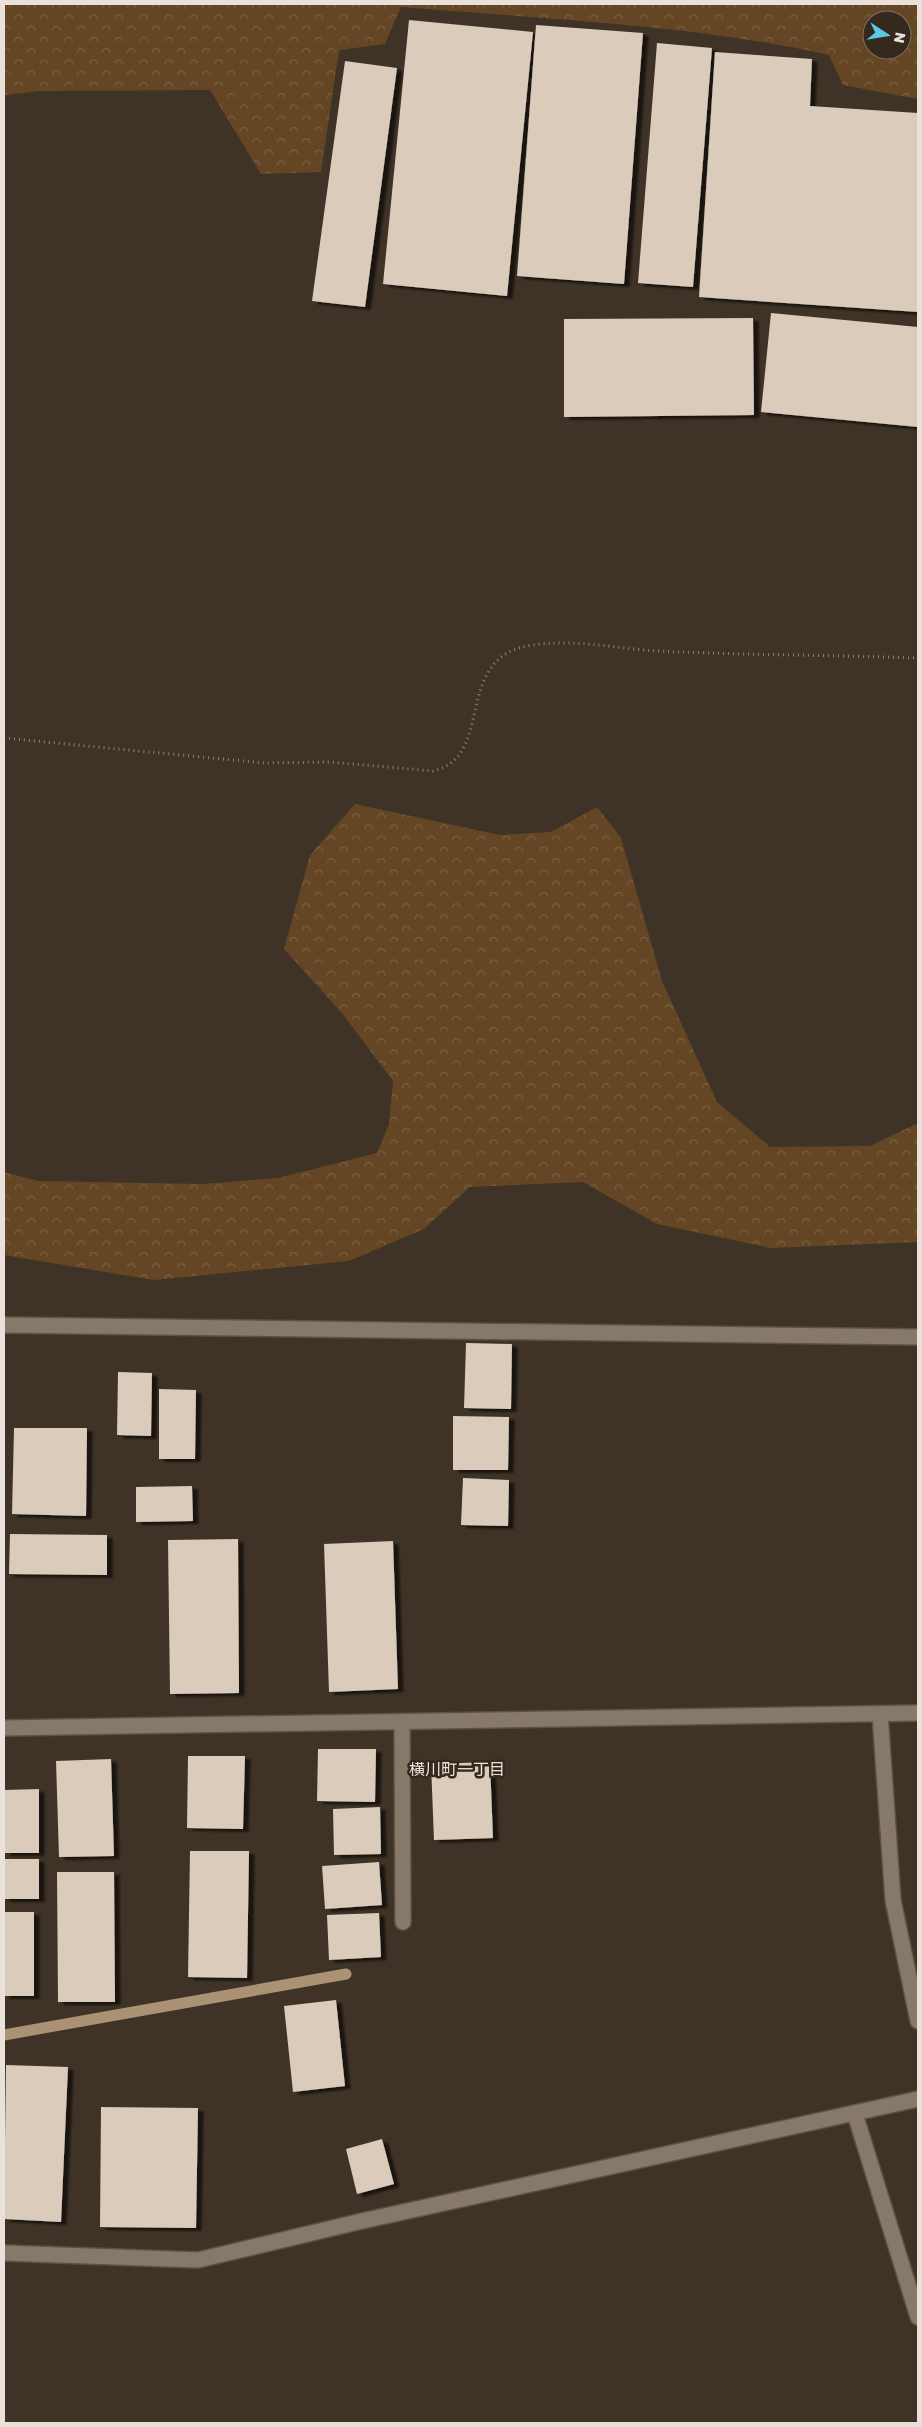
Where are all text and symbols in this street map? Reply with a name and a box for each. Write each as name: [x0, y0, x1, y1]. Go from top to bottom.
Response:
north arrow: [862, 10, 912, 60]
text: N: [891, 31, 910, 45]
district label: 横川町一丁目: [409, 1759, 505, 1779]

